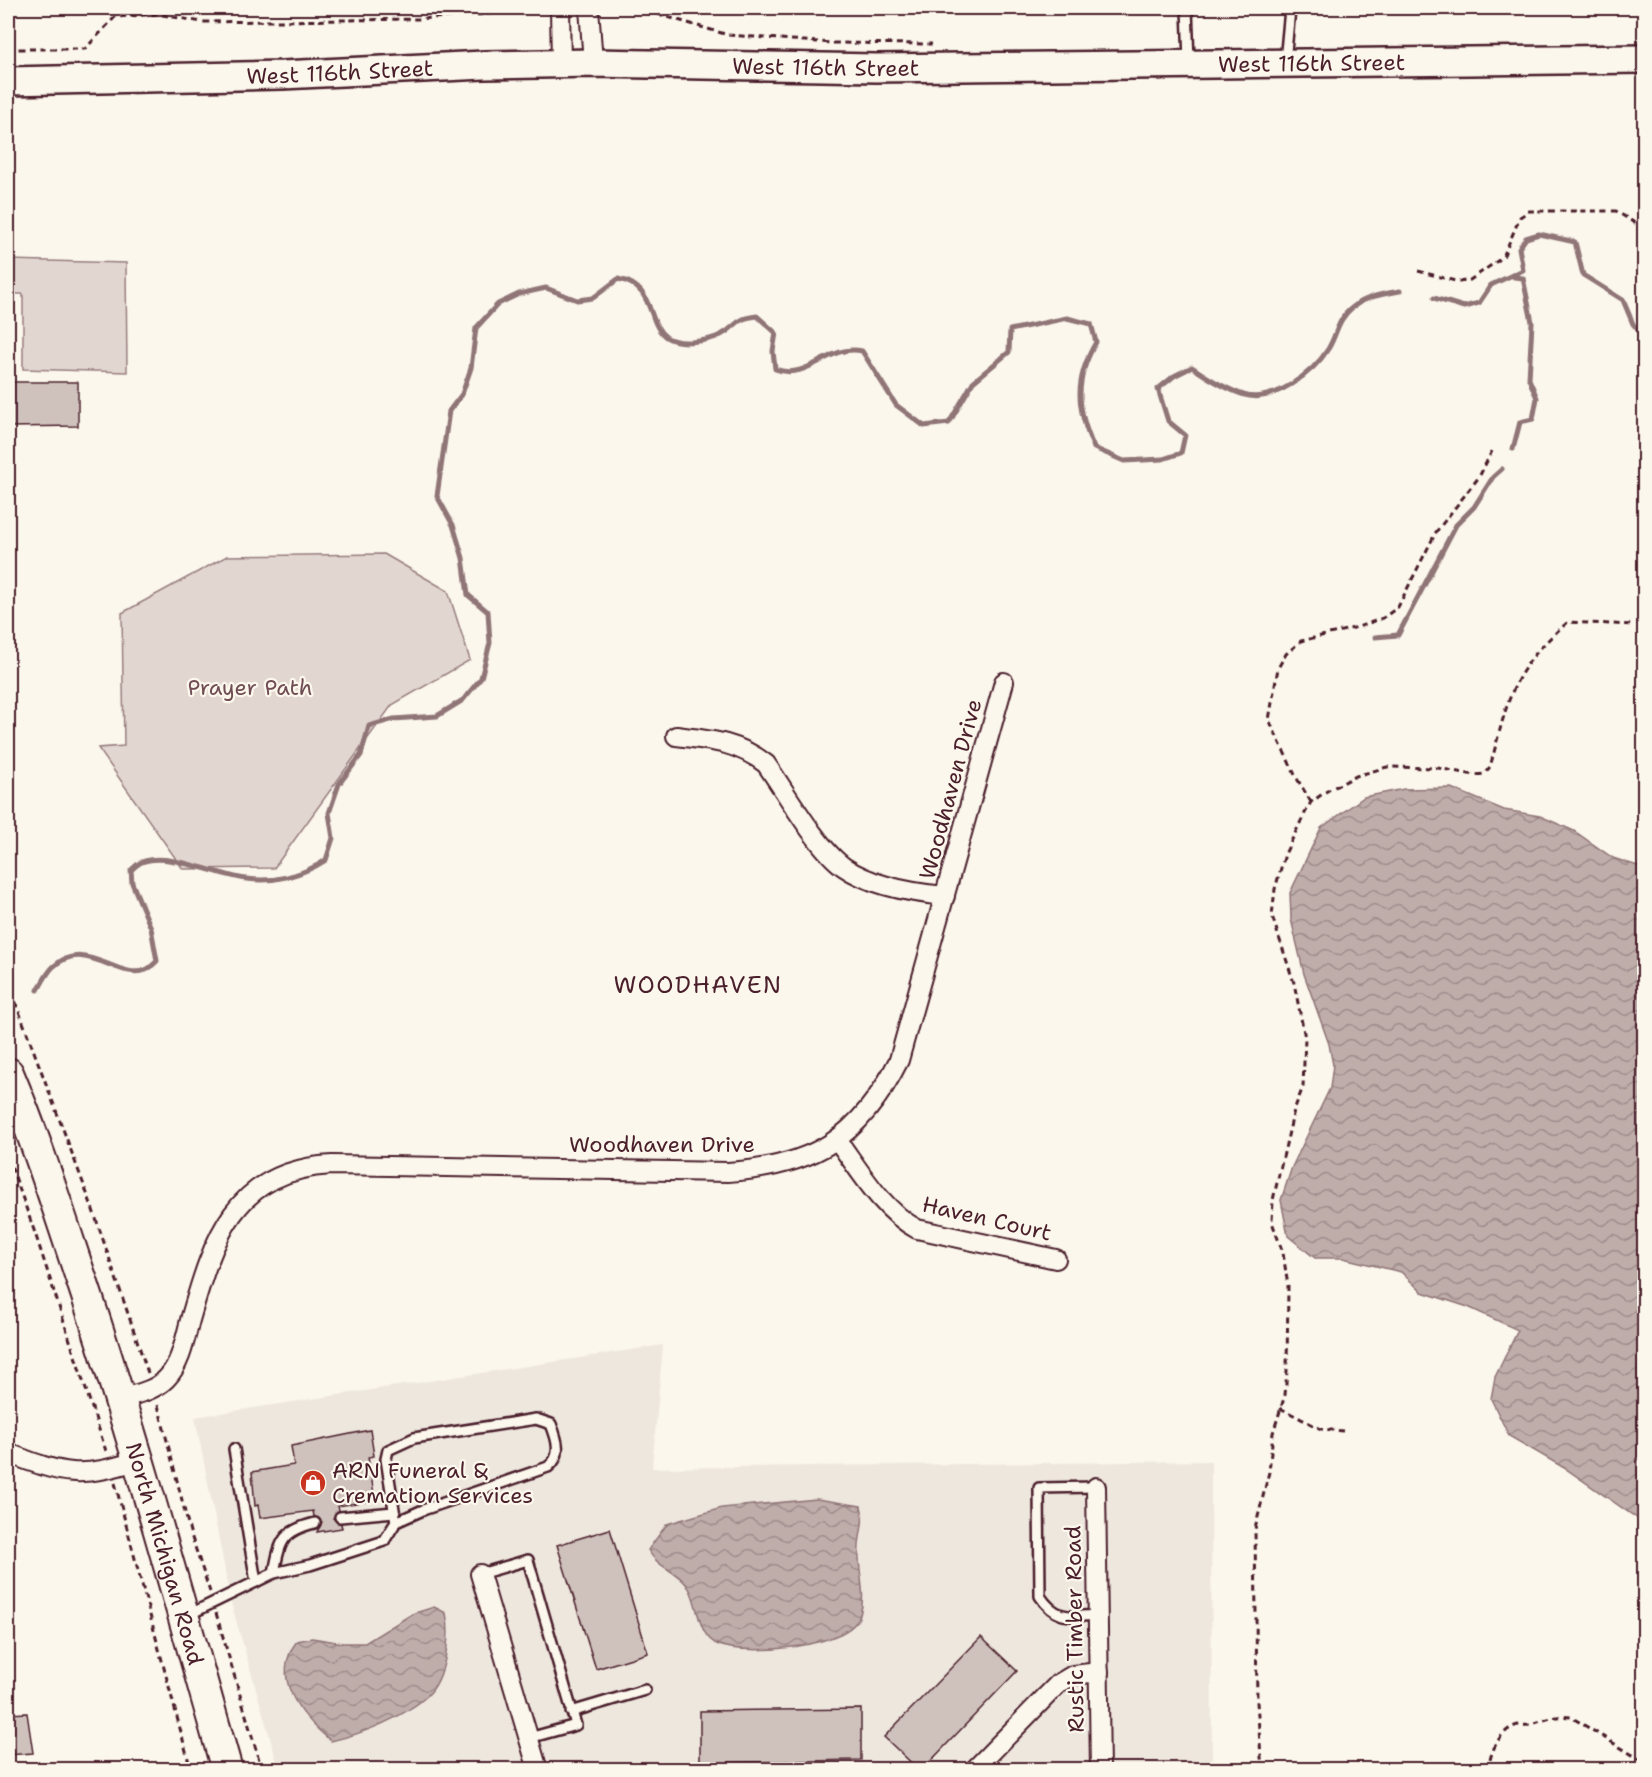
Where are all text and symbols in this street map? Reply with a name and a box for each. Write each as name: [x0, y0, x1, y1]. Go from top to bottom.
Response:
street label: West 116th Street: [1218, 48, 1405, 79]
street label: West 116th Street: [732, 51, 919, 83]
street label: West 116th Street: [246, 54, 434, 91]
park label: Prayer Path: [187, 673, 313, 702]
street label: Woodhaven Drive: [912, 696, 989, 883]
district label: WOODHAVEN: [613, 969, 783, 1001]
street label: Woodhaven Drive: [569, 1130, 755, 1159]
street label: Haven Court: [920, 1190, 1054, 1247]
street label: North Michigan Road: [119, 1439, 211, 1668]
place label: ARN Funeral & Cremation Services: [332, 1456, 533, 1510]
shop icon: ARN Funeral & Cremation Services: [298, 1468, 328, 1498]
street label: Rustic Timber Road: [1058, 1525, 1091, 1733]

